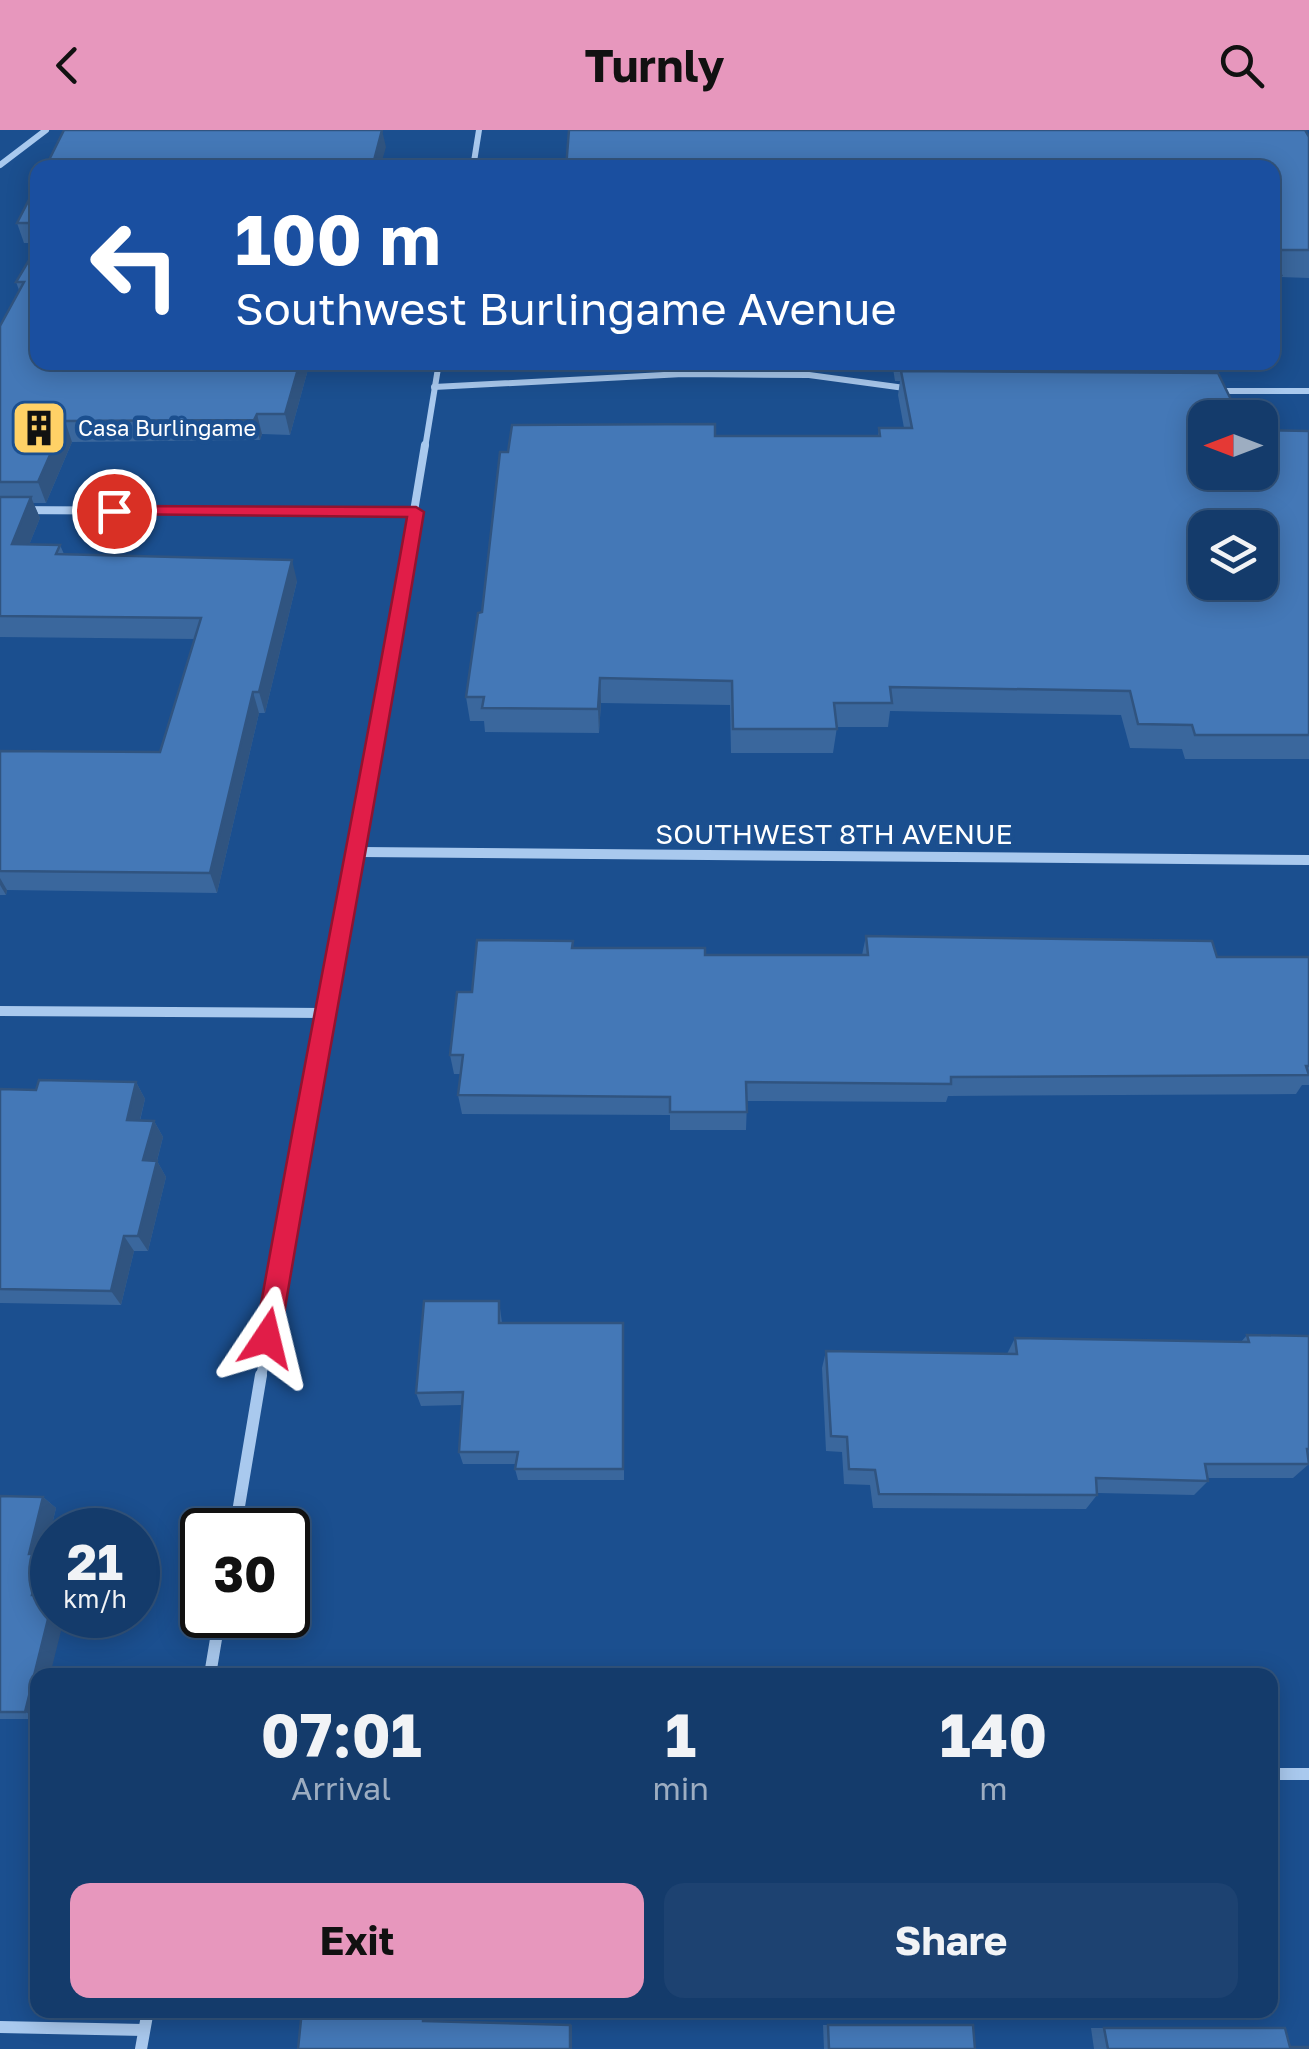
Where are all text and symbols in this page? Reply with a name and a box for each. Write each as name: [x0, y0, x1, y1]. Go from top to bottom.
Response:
icon: back: [40, 38, 95, 93]
text: Turnly: [584, 38, 725, 92]
icon: search: [1214, 38, 1269, 93]
text: 100 m: [235, 196, 441, 280]
icon: left: [70, 200, 200, 330]
text: Southwest Burlingame Avenue: [235, 281, 897, 335]
building icon: Casa Burlingame: [9, 398, 69, 458]
north arrow: [1188, 400, 1278, 490]
map controls: [1188, 400, 1278, 600]
place label: Casa Burlingame: [78, 414, 256, 441]
pin: [72, 469, 157, 554]
icon: arrive: [87, 484, 142, 539]
button: layers: [1188, 510, 1278, 600]
street label: SOUTHWEST 8TH AVENUE: [655, 817, 1013, 850]
position arrow: [215, 1286, 319, 1390]
speed limit sign: 30: [180, 1508, 310, 1638]
text: 21: [67, 1531, 123, 1591]
text: km/h: [63, 1583, 127, 1614]
text: 07:01: [261, 1698, 422, 1770]
text: 1: [665, 1698, 696, 1770]
text: 140: [940, 1698, 1047, 1770]
text: Arrival: [291, 1769, 391, 1807]
text: min: [652, 1769, 709, 1807]
text: m: [979, 1769, 1008, 1807]
button: Exit: [70, 1883, 644, 1998]
button: Share: [664, 1883, 1238, 1998]

